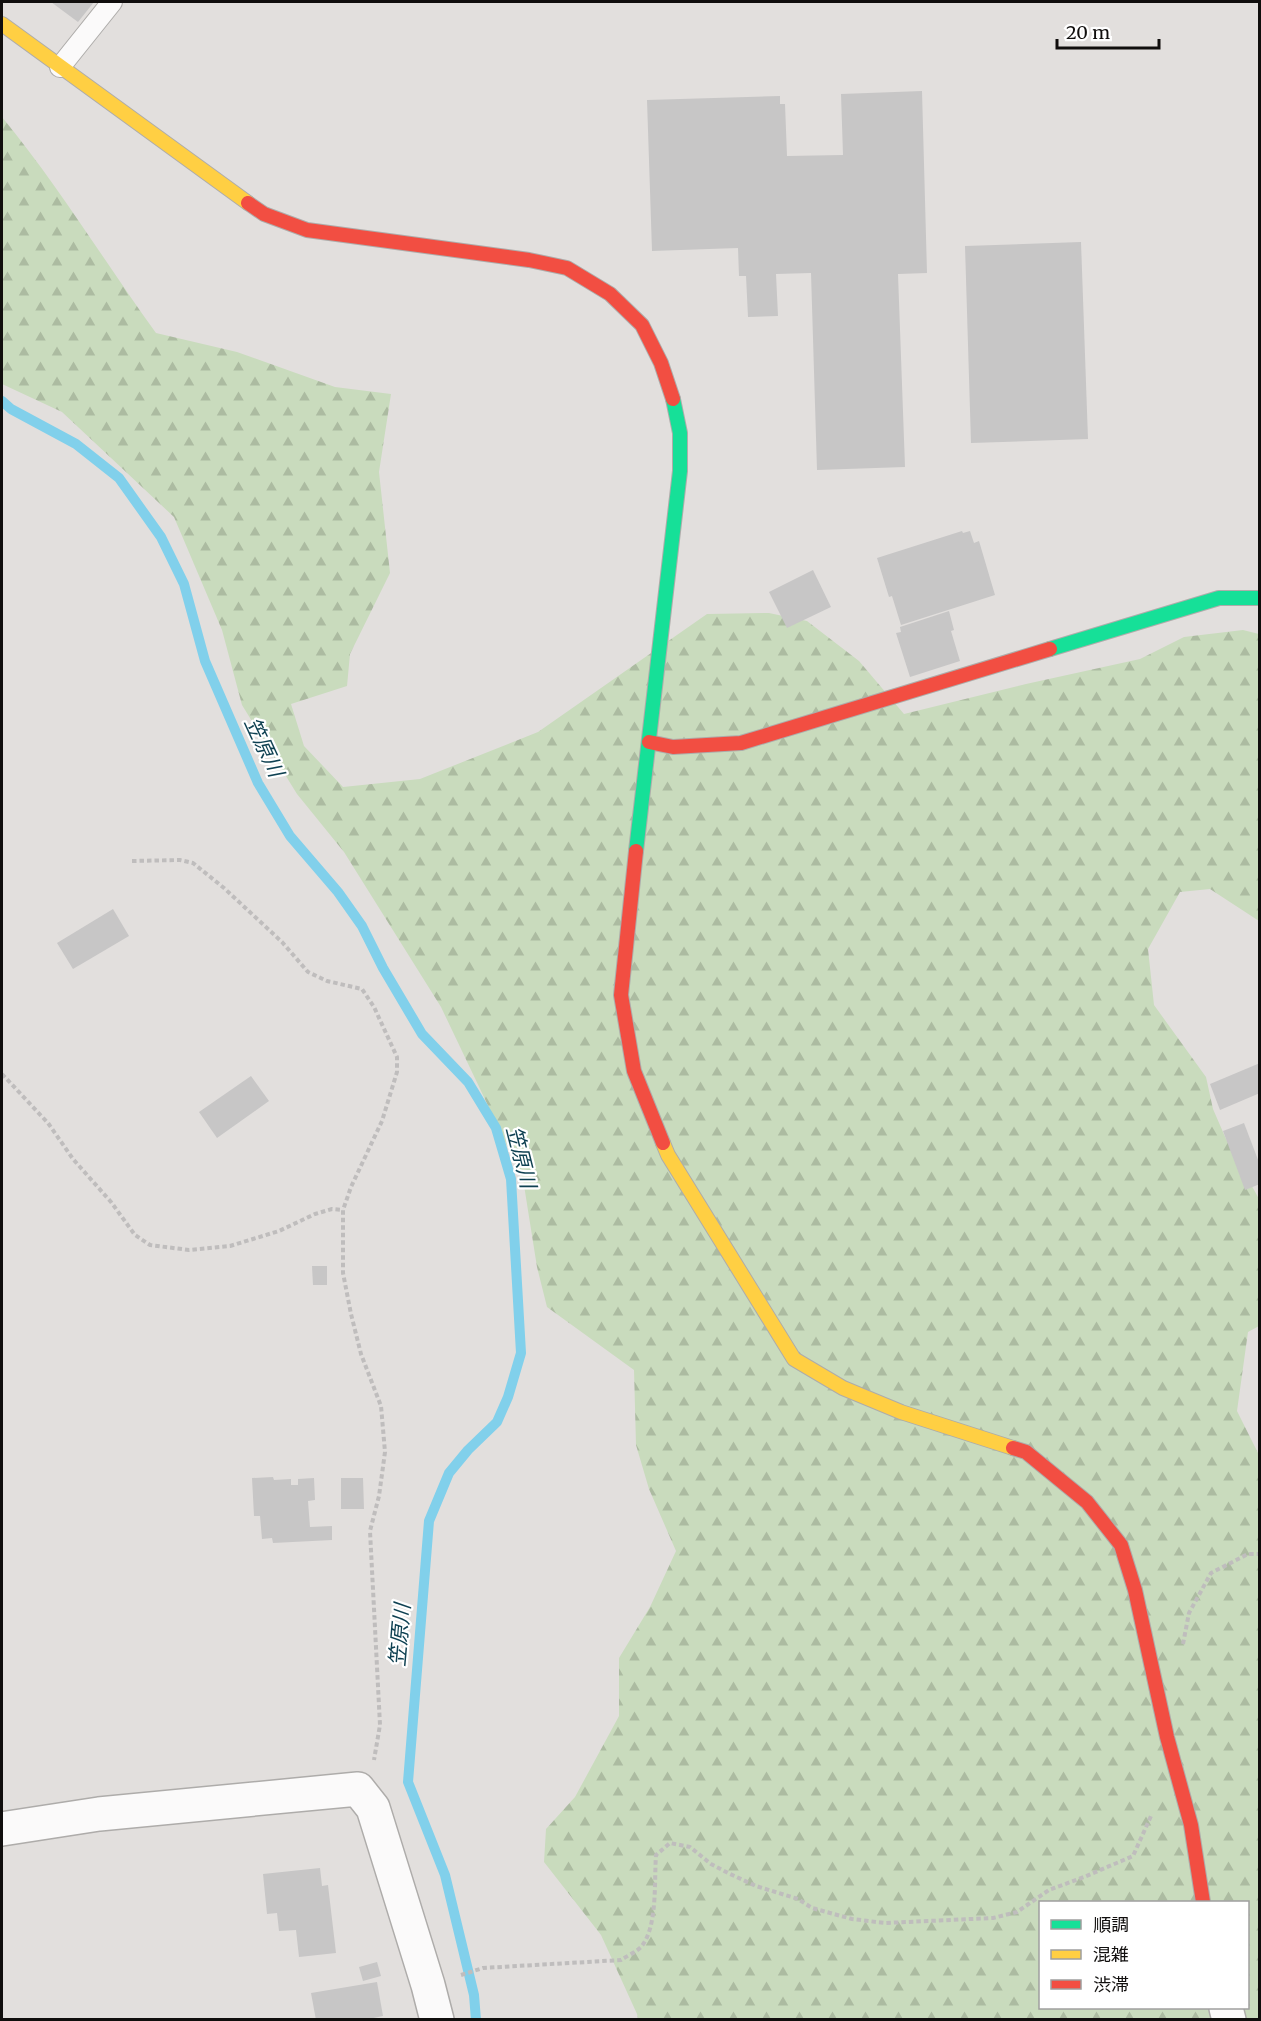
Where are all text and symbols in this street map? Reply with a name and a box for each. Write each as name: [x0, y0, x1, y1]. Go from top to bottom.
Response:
scale bar: [1057, 12, 1159, 50]
text: 20 m: [1066, 21, 1110, 44]
water label: 笠原川: [239, 713, 291, 783]
water label: 笠原川: [501, 1123, 543, 1193]
water label: 笠原川: [383, 1600, 416, 1668]
legend: [1039, 1901, 1249, 2009]
text: 順調: [1093, 1913, 1129, 1936]
text: 混雑: [1093, 1943, 1129, 1966]
text: 渋滞: [1093, 1973, 1129, 1996]

